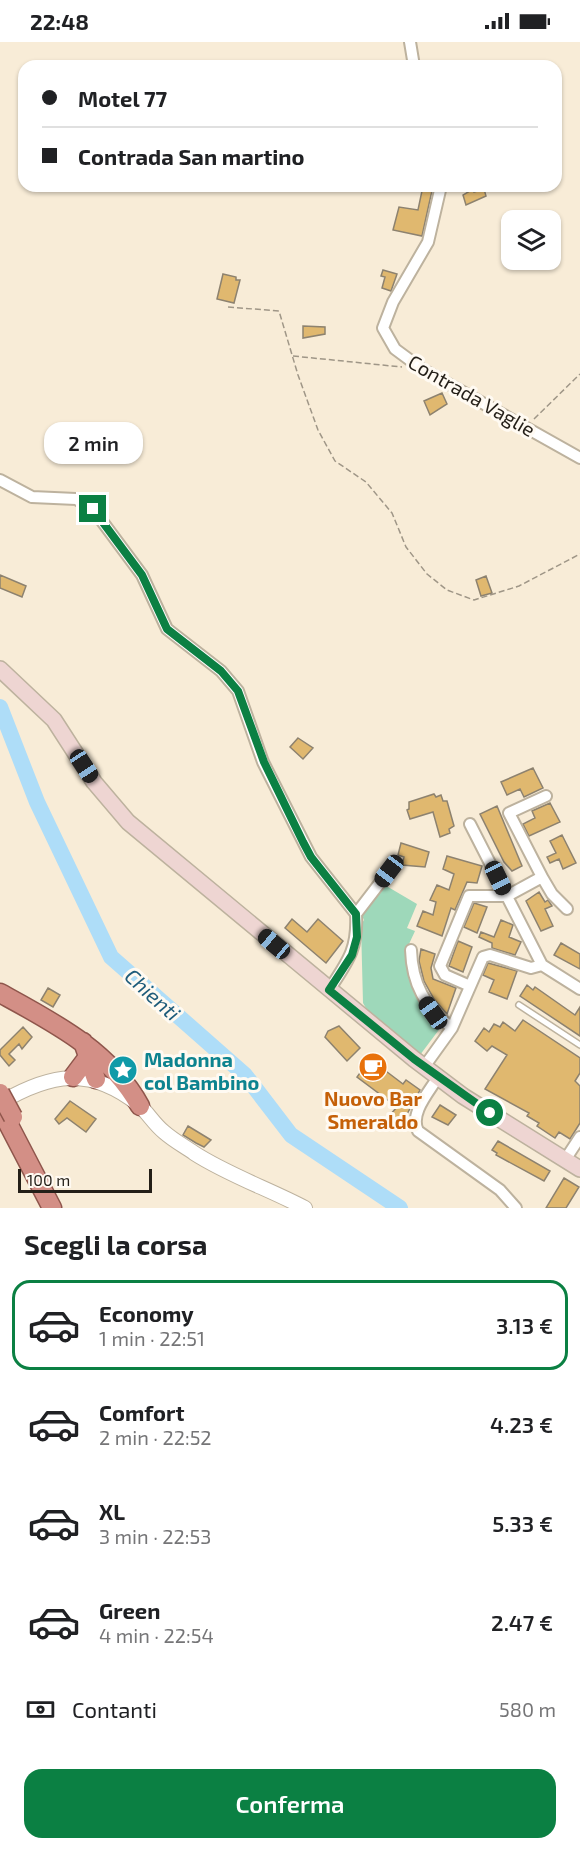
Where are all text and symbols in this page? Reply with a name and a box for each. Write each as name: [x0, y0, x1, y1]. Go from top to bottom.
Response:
text: 22:48: [30, 8, 89, 34]
text: Motel 77: [78, 85, 167, 111]
text: Contrada San martino: [78, 143, 304, 169]
map controls: [501, 210, 561, 270]
button: layers: [501, 210, 561, 270]
street label: Contrada Vaglie: [404, 349, 540, 441]
callout: 2 min: [44, 422, 142, 464]
text: 2 min: [68, 431, 119, 455]
route end: [79, 495, 106, 522]
car: [67, 746, 101, 786]
car: [371, 851, 407, 891]
car: [482, 858, 514, 898]
car: [254, 926, 294, 962]
water label: Chienti: [120, 963, 186, 1025]
car: [415, 993, 451, 1033]
place label: Madonna col Bambino: [144, 1047, 259, 1094]
cafe icon: Nuovo Bar Smeraldo: [357, 1051, 389, 1083]
place icon: Madonna col Bambino: [107, 1054, 139, 1086]
place label: Nuovo Bar Smeraldo: [324, 1086, 422, 1133]
route start: [476, 1099, 503, 1126]
scale bar: [18, 1166, 152, 1194]
text: 100 m: [27, 1170, 70, 1189]
text: Scegli la corsa: [24, 1228, 207, 1260]
icon: car: [27, 1298, 81, 1352]
text: Economy: [99, 1300, 194, 1326]
text: 3.13 €: [496, 1312, 553, 1338]
text: 1 min · 22:51: [99, 1326, 205, 1350]
icon: car: [27, 1397, 81, 1451]
text: Comfort: [99, 1399, 184, 1425]
text: 4.23 €: [490, 1411, 553, 1437]
text: 2 min · 22:52: [99, 1425, 212, 1449]
icon: car: [27, 1496, 81, 1550]
text: XL: [99, 1498, 125, 1524]
text: 5.33 €: [492, 1510, 553, 1536]
text: 3 min · 22:53: [99, 1524, 211, 1548]
icon: car: [27, 1595, 81, 1649]
text: Green: [99, 1597, 161, 1623]
text: 2.47 €: [491, 1609, 553, 1635]
text: 4 min · 22:54: [99, 1623, 214, 1647]
icon: cash: [24, 1693, 57, 1726]
text: Contanti: [72, 1696, 157, 1722]
text: 580 m: [499, 1697, 556, 1721]
button: Conferma: [24, 1769, 556, 1838]

